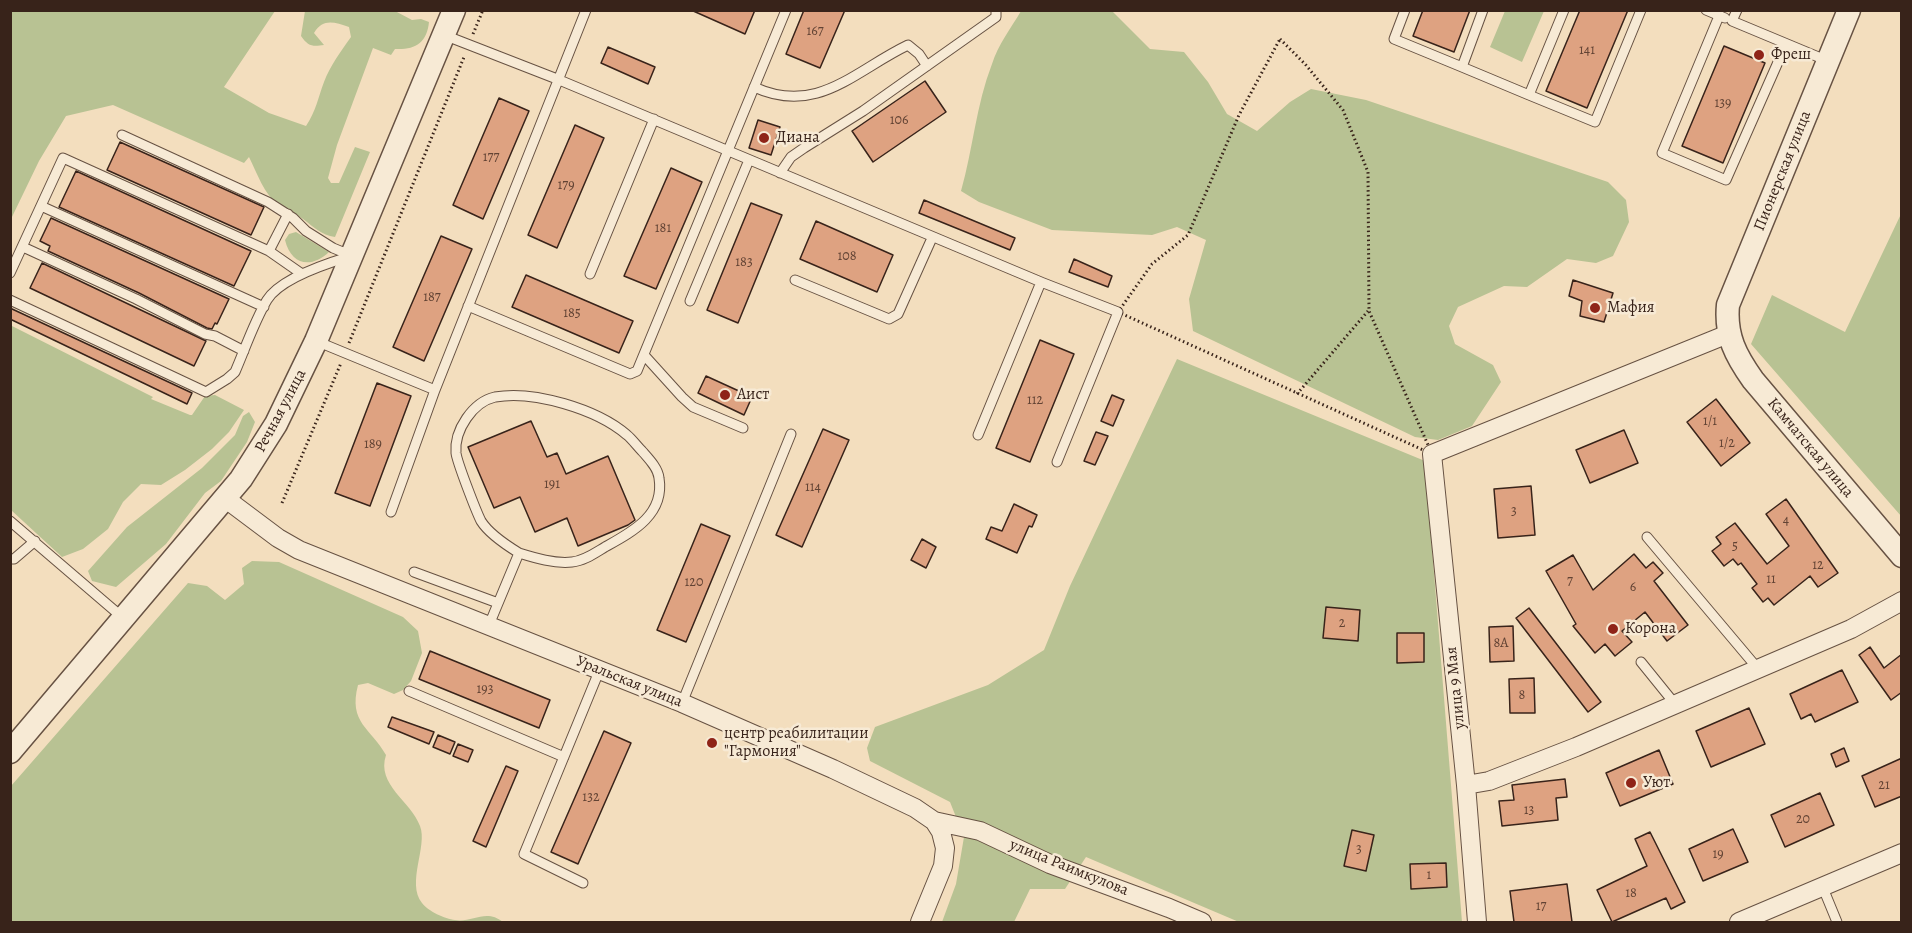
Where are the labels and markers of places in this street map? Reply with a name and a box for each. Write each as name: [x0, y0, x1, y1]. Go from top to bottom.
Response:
place label: Фреш: [1771, 45, 1811, 65]
marker: Фреш: [1752, 48, 1766, 62]
place label: Диана: [776, 128, 820, 148]
marker: Диана: [757, 131, 771, 145]
place label: Мафия: [1607, 298, 1655, 318]
marker: Мафия: [1588, 301, 1602, 315]
place label: Аист: [737, 385, 769, 405]
marker: Аист: [718, 388, 732, 402]
place label: Корона: [1625, 619, 1676, 639]
marker: Корона: [1606, 622, 1620, 636]
place label: центр реабилитации "Гармония": [724, 724, 869, 762]
marker: центр реабилитации "Гармония": [705, 736, 719, 750]
place label: Уют: [1643, 773, 1670, 793]
marker: Уют: [1624, 776, 1638, 790]

